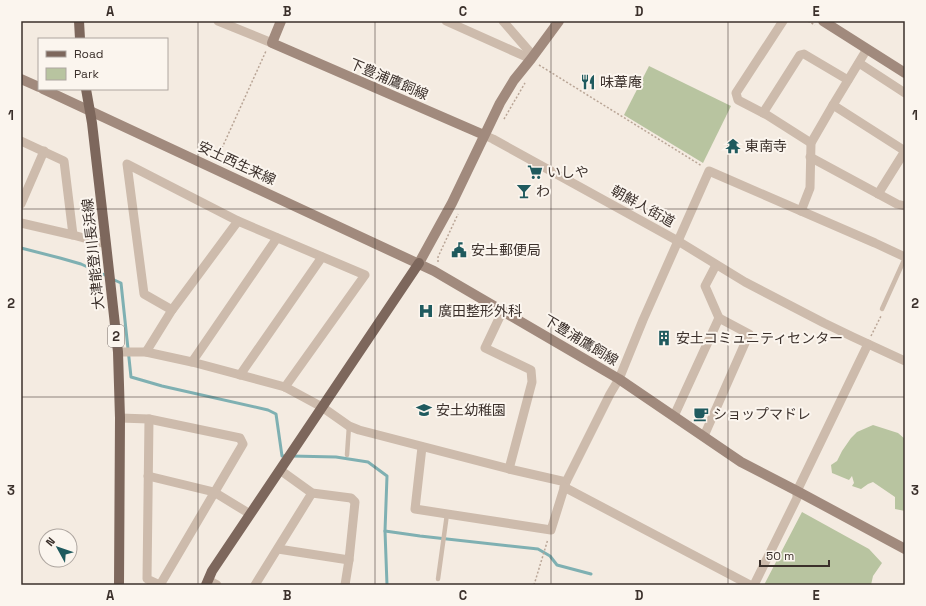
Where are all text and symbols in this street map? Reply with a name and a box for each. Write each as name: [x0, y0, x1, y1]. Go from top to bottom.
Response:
text: A: [106, 3, 115, 20]
text: B: [283, 3, 292, 20]
text: C: [459, 3, 467, 20]
text: D: [635, 3, 644, 20]
text: E: [812, 3, 820, 20]
legend: [38, 38, 168, 90]
text: Road: [74, 46, 103, 62]
street label: 下豊浦鷹飼線: [347, 54, 431, 104]
text: Park: [74, 66, 99, 82]
restaurant icon: 味葦庵: [579, 73, 597, 91]
place label: 味葦庵: [600, 73, 642, 91]
text: 1: [8, 107, 14, 124]
text: 1: [912, 107, 918, 124]
street label: 安土西生来線: [195, 137, 279, 189]
temple icon: 東南寺: [724, 137, 742, 155]
place label: 東南寺: [745, 137, 787, 155]
supermarket icon: いしや: [526, 163, 544, 181]
place label: いしや: [547, 163, 589, 181]
street label: 朝鮮人街道: [608, 181, 678, 231]
bar icon: わ: [515, 182, 533, 200]
place label: わ: [536, 182, 550, 200]
street label: 大津能登川長浜線: [78, 197, 108, 311]
public building icon: 安土郵便局: [450, 241, 468, 259]
place label: 安土郵便局: [471, 241, 541, 259]
text: 2: [7, 295, 15, 312]
text: 2: [911, 295, 919, 312]
hospital icon: 廣田整形外科: [417, 302, 435, 320]
place label: 廣田整形外科: [438, 302, 522, 320]
street label: 下豊浦鷹飼線: [540, 311, 622, 369]
road number: 2: [108, 325, 124, 347]
building icon: 安土コミュニティセンター: [655, 329, 673, 347]
place label: 安土コミュニティセンター: [676, 329, 843, 347]
school or university icon: 安土幼稚園: [415, 401, 433, 419]
place label: 安土幼稚園: [436, 401, 506, 419]
cafe icon: ショップマドレ: [692, 405, 710, 423]
place label: ショップマドレ: [713, 405, 811, 423]
text: 3: [7, 482, 15, 499]
text: 3: [911, 482, 919, 499]
north arrow: [38, 528, 78, 568]
text: N: [43, 534, 58, 549]
scale bar: [760, 542, 829, 568]
text: 50 m: [766, 548, 794, 564]
text: A: [106, 587, 115, 604]
text: B: [283, 587, 292, 604]
text: C: [459, 587, 467, 604]
text: D: [635, 587, 644, 604]
text: E: [812, 587, 820, 604]

